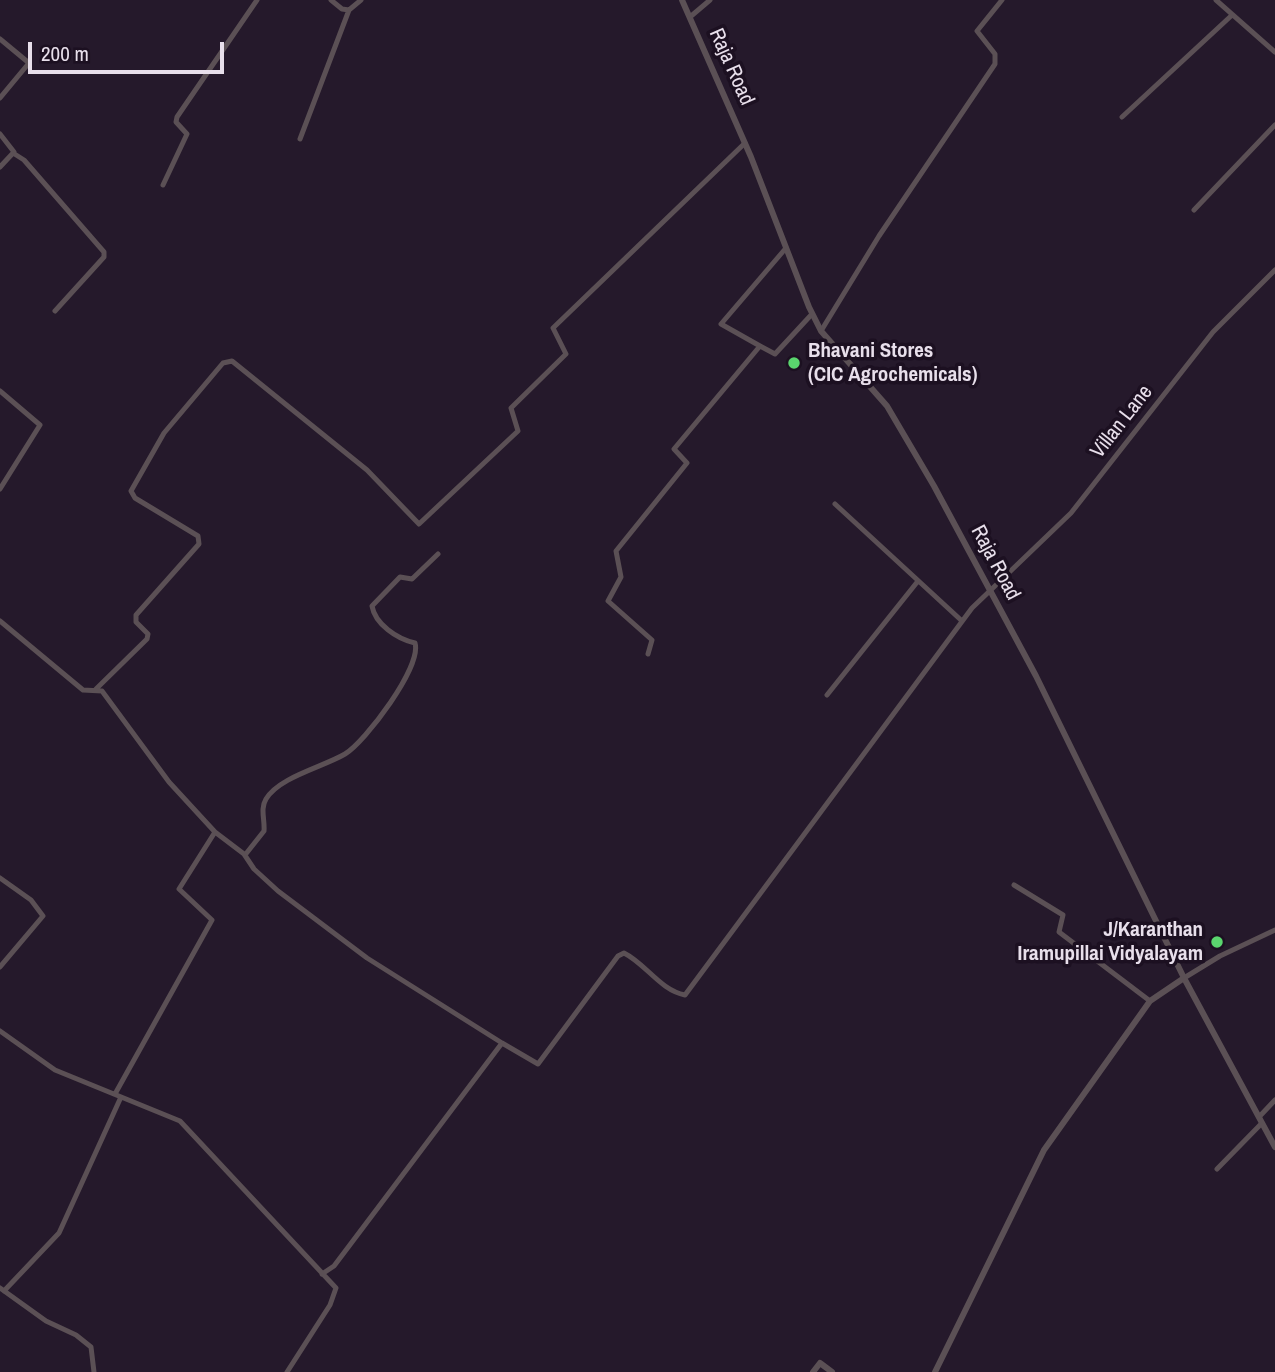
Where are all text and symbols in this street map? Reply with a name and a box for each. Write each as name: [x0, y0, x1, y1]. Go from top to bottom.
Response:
street label: Raja Road: [703, 25, 759, 109]
scale bar: [32, 28, 228, 72]
text: 200 m: [41, 39, 89, 68]
place label: Bhavani Stores (CIC Agrochemicals): [808, 338, 977, 388]
marker: Bhavani Stores (CIC Agrochemicals): [786, 355, 802, 371]
street label: Villan Lane: [1086, 380, 1158, 464]
street label: Raja Road: [965, 521, 1025, 605]
place label: J/Karanthan Iramupillai Vidyalayam: [1018, 917, 1203, 967]
marker: J/Karanthan Iramupillai Vidyalayam: [1209, 934, 1225, 950]

